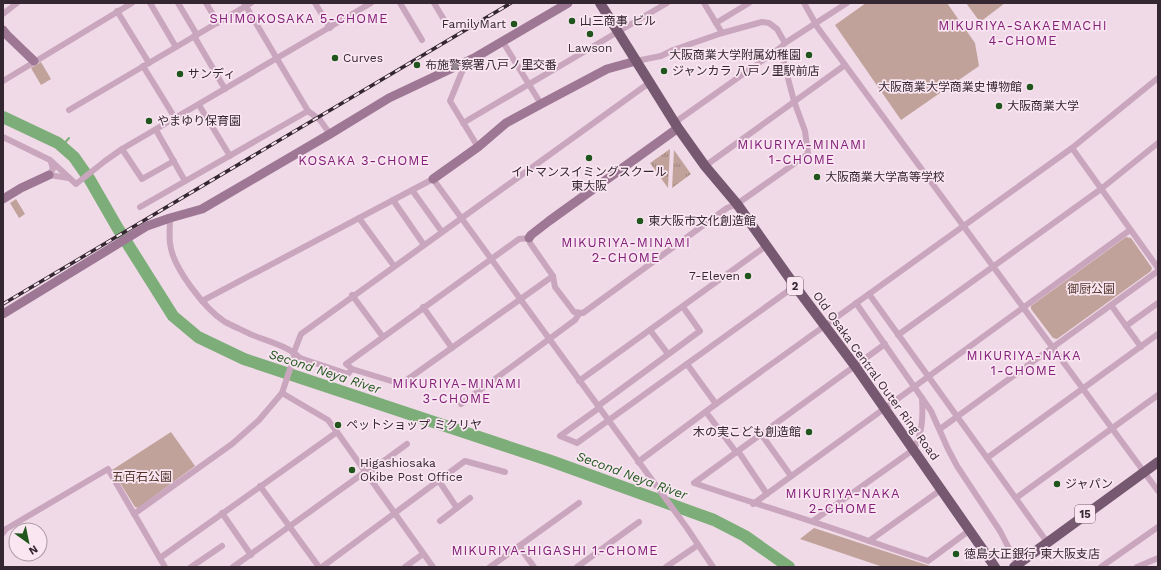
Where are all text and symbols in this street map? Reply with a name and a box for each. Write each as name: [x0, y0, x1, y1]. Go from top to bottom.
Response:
district label: SHIMOKOSAKA 5-CHOME: [209, 11, 389, 26]
place label: 山三商事 ビル: [580, 14, 656, 28]
marker: 山三商事 ビル: [567, 16, 577, 26]
place label: FamilyMart: [442, 17, 506, 31]
district label: MIKURIYA-SAKAEMACHI 4-CHOME: [938, 18, 1108, 48]
marker: FamilyMart: [509, 19, 519, 29]
marker: Lawson: [585, 29, 595, 39]
place label: Lawson: [568, 41, 612, 55]
place label: 大阪商業大学附属幼稚園: [669, 48, 801, 62]
marker: 大阪商業大学附属幼稚園: [804, 50, 814, 60]
place label: Curves: [343, 51, 383, 65]
marker: Curves: [330, 53, 340, 63]
place label: 布施警察署八戸ノ里交番: [425, 58, 557, 72]
marker: 布施警察署八戸ノ里交番: [412, 60, 422, 70]
place label: ジャンカラ 八戸ノ里駅前店: [672, 64, 820, 78]
marker: ジャンカラ 八戸ノ里駅前店: [659, 66, 669, 76]
place label: サンディ: [188, 67, 235, 81]
marker: サンディ: [175, 69, 185, 79]
place label: 大阪商業大学商業史博物館: [878, 80, 1022, 94]
marker: 大阪商業大学商業史博物館: [1025, 82, 1035, 92]
place label: 大阪商業大学: [1007, 99, 1079, 113]
marker: 大阪商業大学: [994, 101, 1004, 111]
place label: やまゆり保育園: [157, 114, 241, 128]
marker: やまゆり保育園: [144, 116, 154, 126]
district label: MIKURIYA-MINAMI 1-CHOME: [737, 137, 867, 167]
district label: KOSAKA 3-CHOME: [298, 153, 430, 168]
marker: イトマンスイミングスクール 東大阪: [584, 153, 594, 163]
place label: イトマンスイミングスクール 東大阪: [511, 165, 667, 193]
place label: 大阪商業大学高等学校: [825, 170, 945, 184]
marker: 大阪商業大学高等学校: [812, 172, 822, 182]
place label: 東大阪市文化創造館: [648, 214, 756, 228]
marker: 東大阪市文化創造館: [635, 216, 645, 226]
district label: MIKURIYA-MINAMI 2-CHOME: [561, 235, 691, 265]
place label: 7-Eleven: [689, 269, 740, 283]
marker: 7-Eleven: [743, 271, 753, 281]
road number: 2: [787, 277, 803, 295]
park label: 御厨公園: [1067, 282, 1115, 296]
street label: Old Osaka Central Outer Ring Road: [810, 289, 942, 463]
water label: Second Neya River: [267, 346, 384, 397]
district label: MIKURIYA-NAKA 1-CHOME: [967, 348, 1081, 378]
district label: MIKURIYA-MINAMI 3-CHOME: [392, 376, 522, 406]
place label: ペットショップ ミクリヤ: [346, 418, 482, 432]
marker: ペットショップ ミクリヤ: [333, 420, 343, 430]
place label: 木の実こども創造館: [693, 425, 801, 439]
marker: 木の実こども創造館: [804, 427, 814, 437]
water label: Second Neya River: [574, 448, 690, 503]
place label: Higashiosaka Okibe Post Office: [360, 456, 463, 484]
marker: Higashiosaka Okibe Post Office: [347, 465, 357, 475]
park label: 五百石公園: [112, 470, 172, 484]
place label: ジャパン: [1065, 477, 1113, 491]
marker: ジャパン: [1052, 479, 1062, 489]
district label: MIKURIYA-NAKA 2-CHOME: [786, 486, 900, 516]
road number: 15: [1075, 505, 1095, 523]
north arrow: [8, 522, 48, 562]
text: N: [26, 542, 40, 558]
district label: MIKURIYA-HIGASHI 1-CHOME: [451, 543, 659, 558]
place label: 徳島大正銀行 東大阪支店: [964, 547, 1100, 561]
marker: 徳島大正銀行 東大阪支店: [951, 549, 961, 559]

